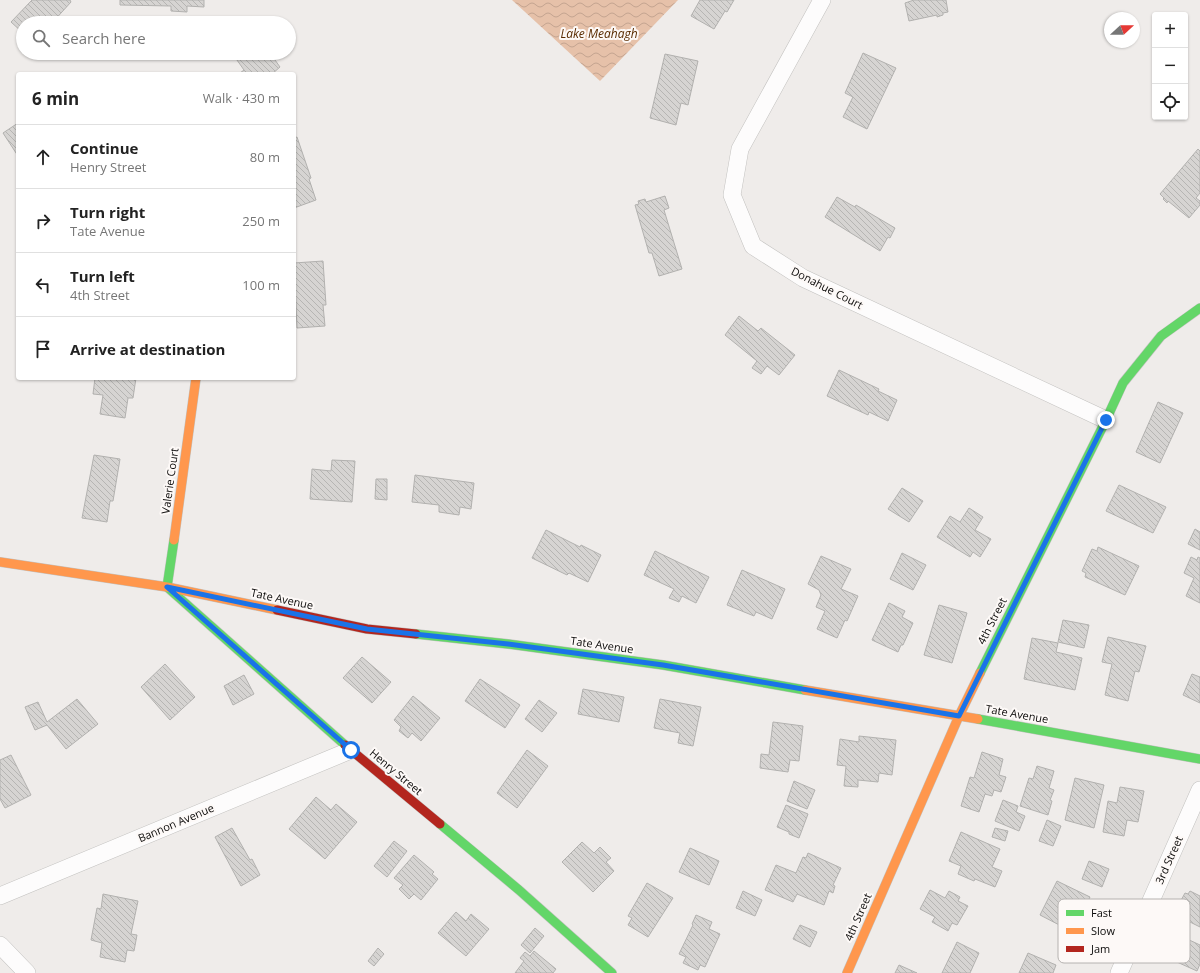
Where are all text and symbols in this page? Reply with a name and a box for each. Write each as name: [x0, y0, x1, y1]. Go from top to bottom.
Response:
north arrow: [1104, 12, 1140, 48]
map controls: [1152, 12, 1188, 120]
button: +: [1152, 12, 1188, 48]
search box: [16, 16, 296, 60]
water label: Lake Meahagh: [560, 25, 638, 42]
icon: search: [30, 27, 52, 49]
text: Search here: [62, 28, 146, 48]
button: −: [1152, 48, 1188, 84]
button: locate: [1152, 84, 1188, 120]
text: 6 min: [32, 87, 79, 110]
text: Walk · 430 m: [203, 89, 280, 107]
text: Continue: [70, 138, 138, 158]
icon: ahead: [32, 146, 54, 168]
text: 80 m: [250, 148, 280, 166]
text: Henry Street: [70, 158, 146, 176]
text: Turn right: [70, 202, 145, 222]
icon: right: [32, 210, 54, 232]
text: 250 m: [242, 212, 280, 230]
text: Tate Avenue: [70, 222, 145, 240]
street label: Donahue Court: [789, 263, 866, 312]
text: Turn left: [70, 266, 135, 286]
icon: left: [32, 274, 54, 296]
text: 100 m: [242, 276, 280, 294]
text: 4th Street: [70, 286, 130, 304]
icon: arrive: [32, 338, 54, 360]
text: Arrive at destination: [70, 339, 225, 359]
route end: [1097, 411, 1115, 429]
street label: Valerie Court: [157, 447, 182, 515]
street label: Tate Avenue: [250, 585, 315, 612]
street label: 4th Street: [973, 595, 1010, 647]
street label: Tate Avenue: [570, 633, 635, 656]
street label: Tate Avenue: [985, 701, 1050, 726]
route start: [342, 741, 360, 759]
street label: Henry Street: [367, 745, 426, 798]
street label: Bannon Avenue: [135, 800, 216, 845]
street label: 3rd Street: [1151, 833, 1186, 886]
street label: 4th Street: [840, 891, 875, 943]
legend: [1058, 899, 1190, 963]
text: Fast: [1091, 905, 1112, 920]
text: Slow: [1091, 923, 1115, 938]
text: Jam: [1090, 941, 1110, 956]

